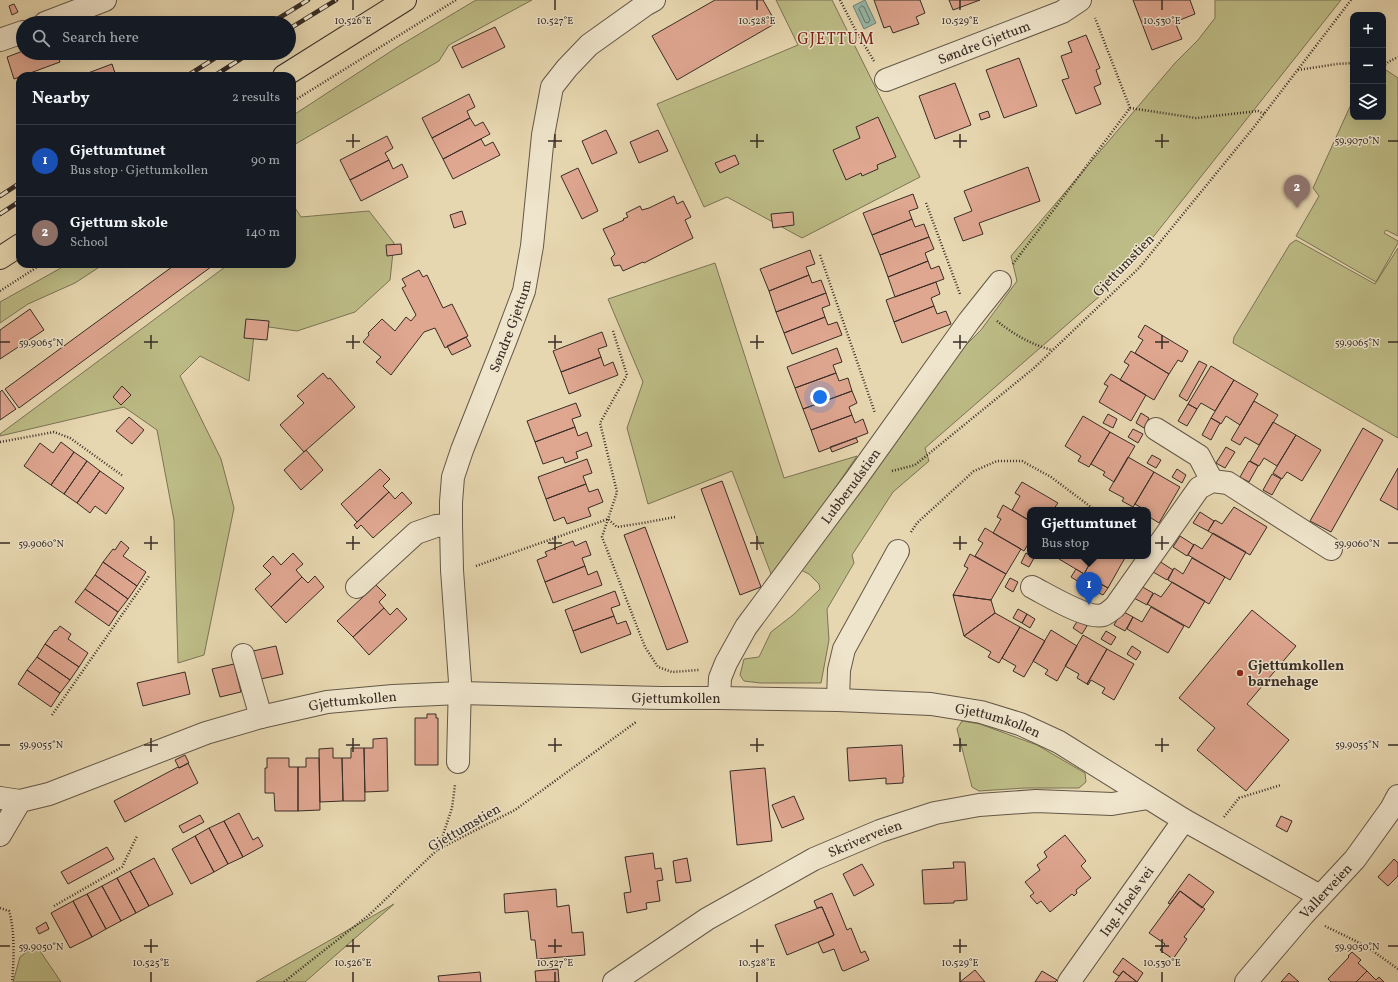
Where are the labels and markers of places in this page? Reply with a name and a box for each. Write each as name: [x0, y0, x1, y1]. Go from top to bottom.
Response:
pin: 2: [1284, 175, 1310, 208]
pin: 1: [1076, 572, 1102, 605]
place label: Gjettumkollen barnehage: [1248, 657, 1344, 692]
marker: Gjettumkollen barnehage: [1235, 668, 1245, 678]

